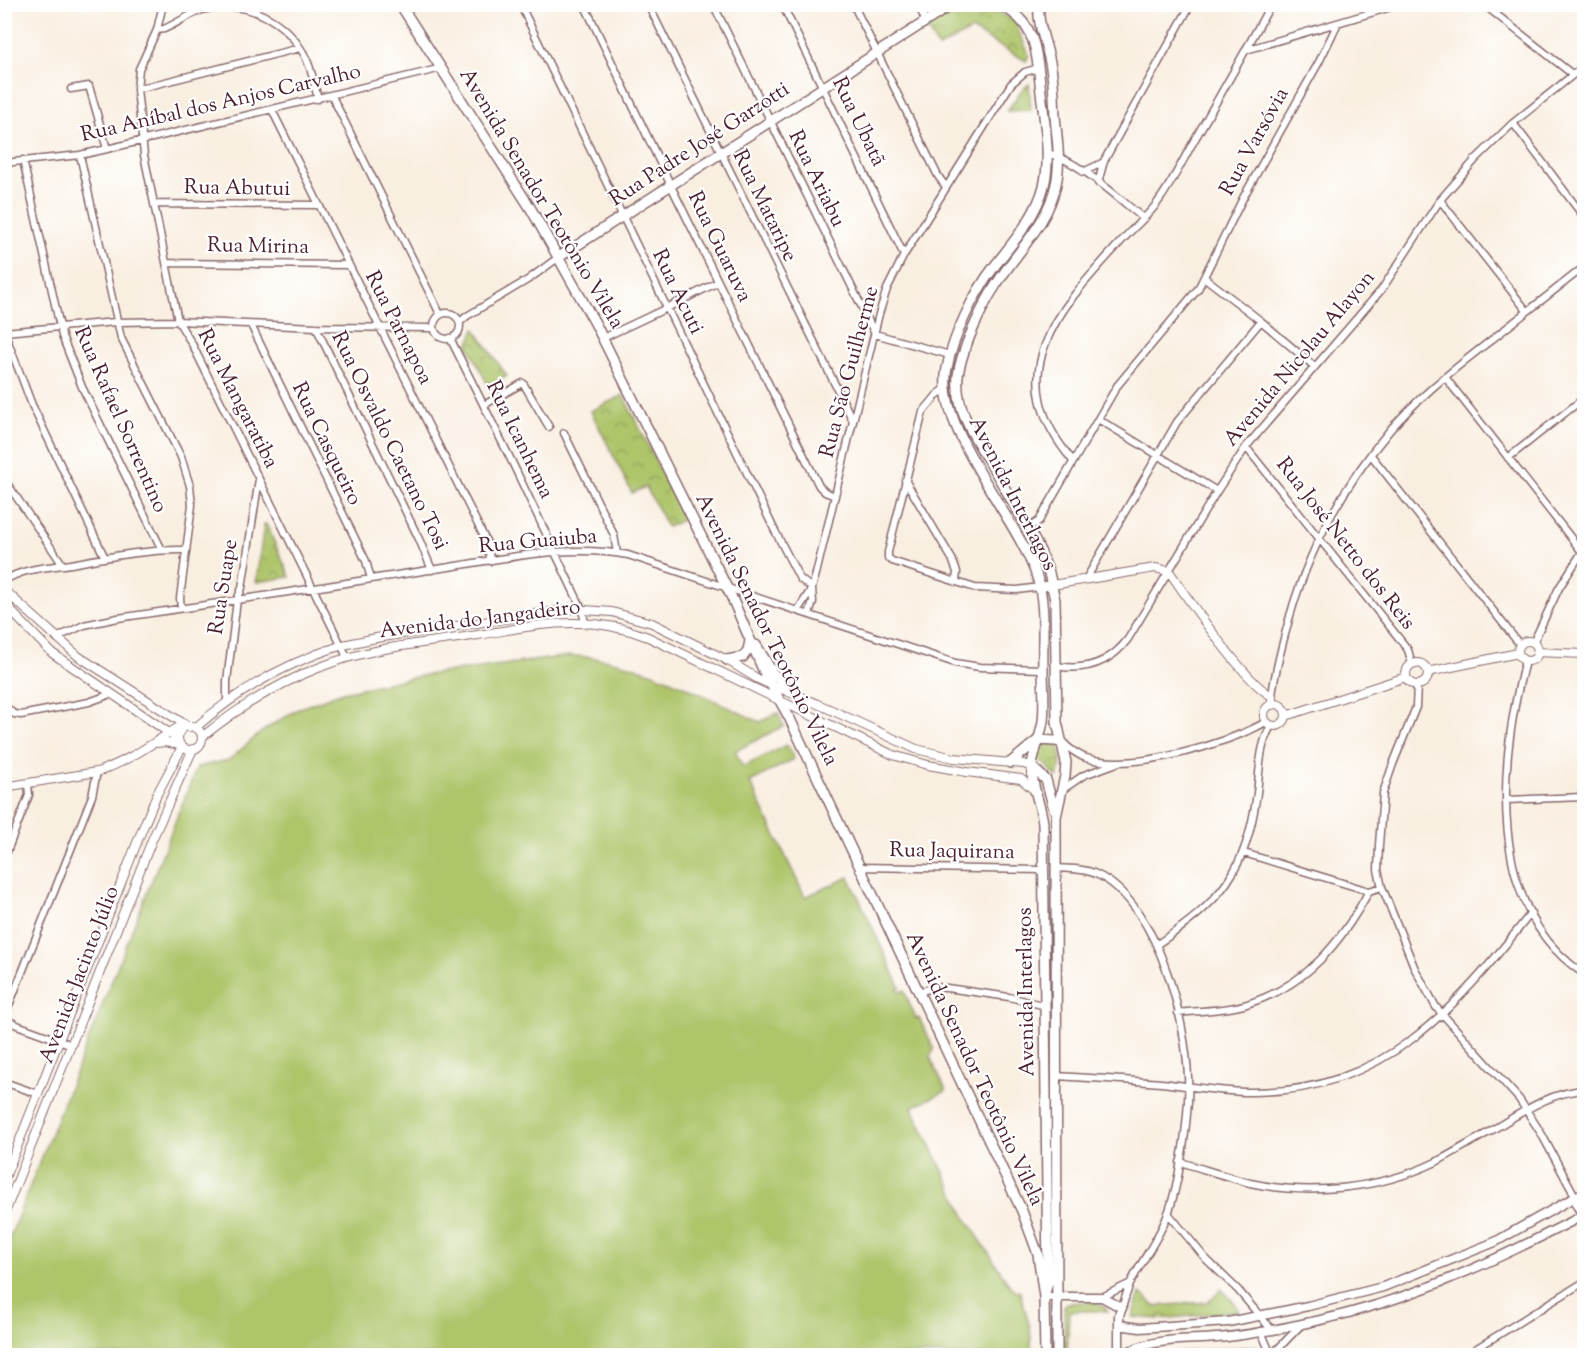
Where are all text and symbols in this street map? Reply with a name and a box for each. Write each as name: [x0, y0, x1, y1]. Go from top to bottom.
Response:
street label: Rua Aníbal dos Anjos Carvalho: [78, 57, 364, 151]
street label: Avenida Senador Teotônio Vilela: [451, 63, 631, 335]
street label: Rua Ubatã: [823, 72, 893, 172]
street label: Rua Padre José Garzotti: [604, 75, 796, 215]
street label: Rua Varsóvia: [1213, 82, 1297, 202]
street label: Rua Ariabu: [780, 126, 852, 232]
street label: Rua Mataripe: [724, 145, 804, 267]
street label: Rua Abutui: [184, 173, 290, 205]
street label: Rua Guaruva: [679, 186, 759, 308]
street label: Rua Mirina: [207, 231, 309, 263]
street label: Rua Acuti: [643, 244, 711, 340]
street label: Avenida Nicolau Alayon: [1217, 264, 1383, 454]
street label: Rua Parnapoa: [356, 266, 440, 390]
street label: Rua São Guilherme: [813, 283, 887, 461]
street label: Rua Rafael Sorrentino: [65, 322, 175, 518]
street label: Rua Mangaratiba: [189, 324, 285, 474]
street label: Rua Osvaldo Caetano Tosi: [323, 326, 455, 556]
street label: Rua Icanhema: [477, 376, 561, 504]
street label: Rua Casqueiro: [283, 377, 369, 511]
street label: Avenida Interlagos: [960, 412, 1064, 576]
street label: Rua José Netto dos Reis: [1268, 451, 1422, 637]
street label: Avenida Senador Teotônio Vilela: [687, 489, 845, 771]
street label: Rua Guaiuba: [478, 522, 599, 562]
street label: Rua Suape: [202, 537, 246, 637]
street label: Avenida do Jangadeiro: [378, 593, 582, 647]
street label: Rua Jaquirana: [889, 836, 1015, 868]
street label: Avenida Jacinto Júlio: [32, 882, 128, 1068]
street label: Avenida Interlagos: [1011, 907, 1043, 1077]
street label: Avenida Senador Teotônio Vilela: [897, 927, 1051, 1211]

